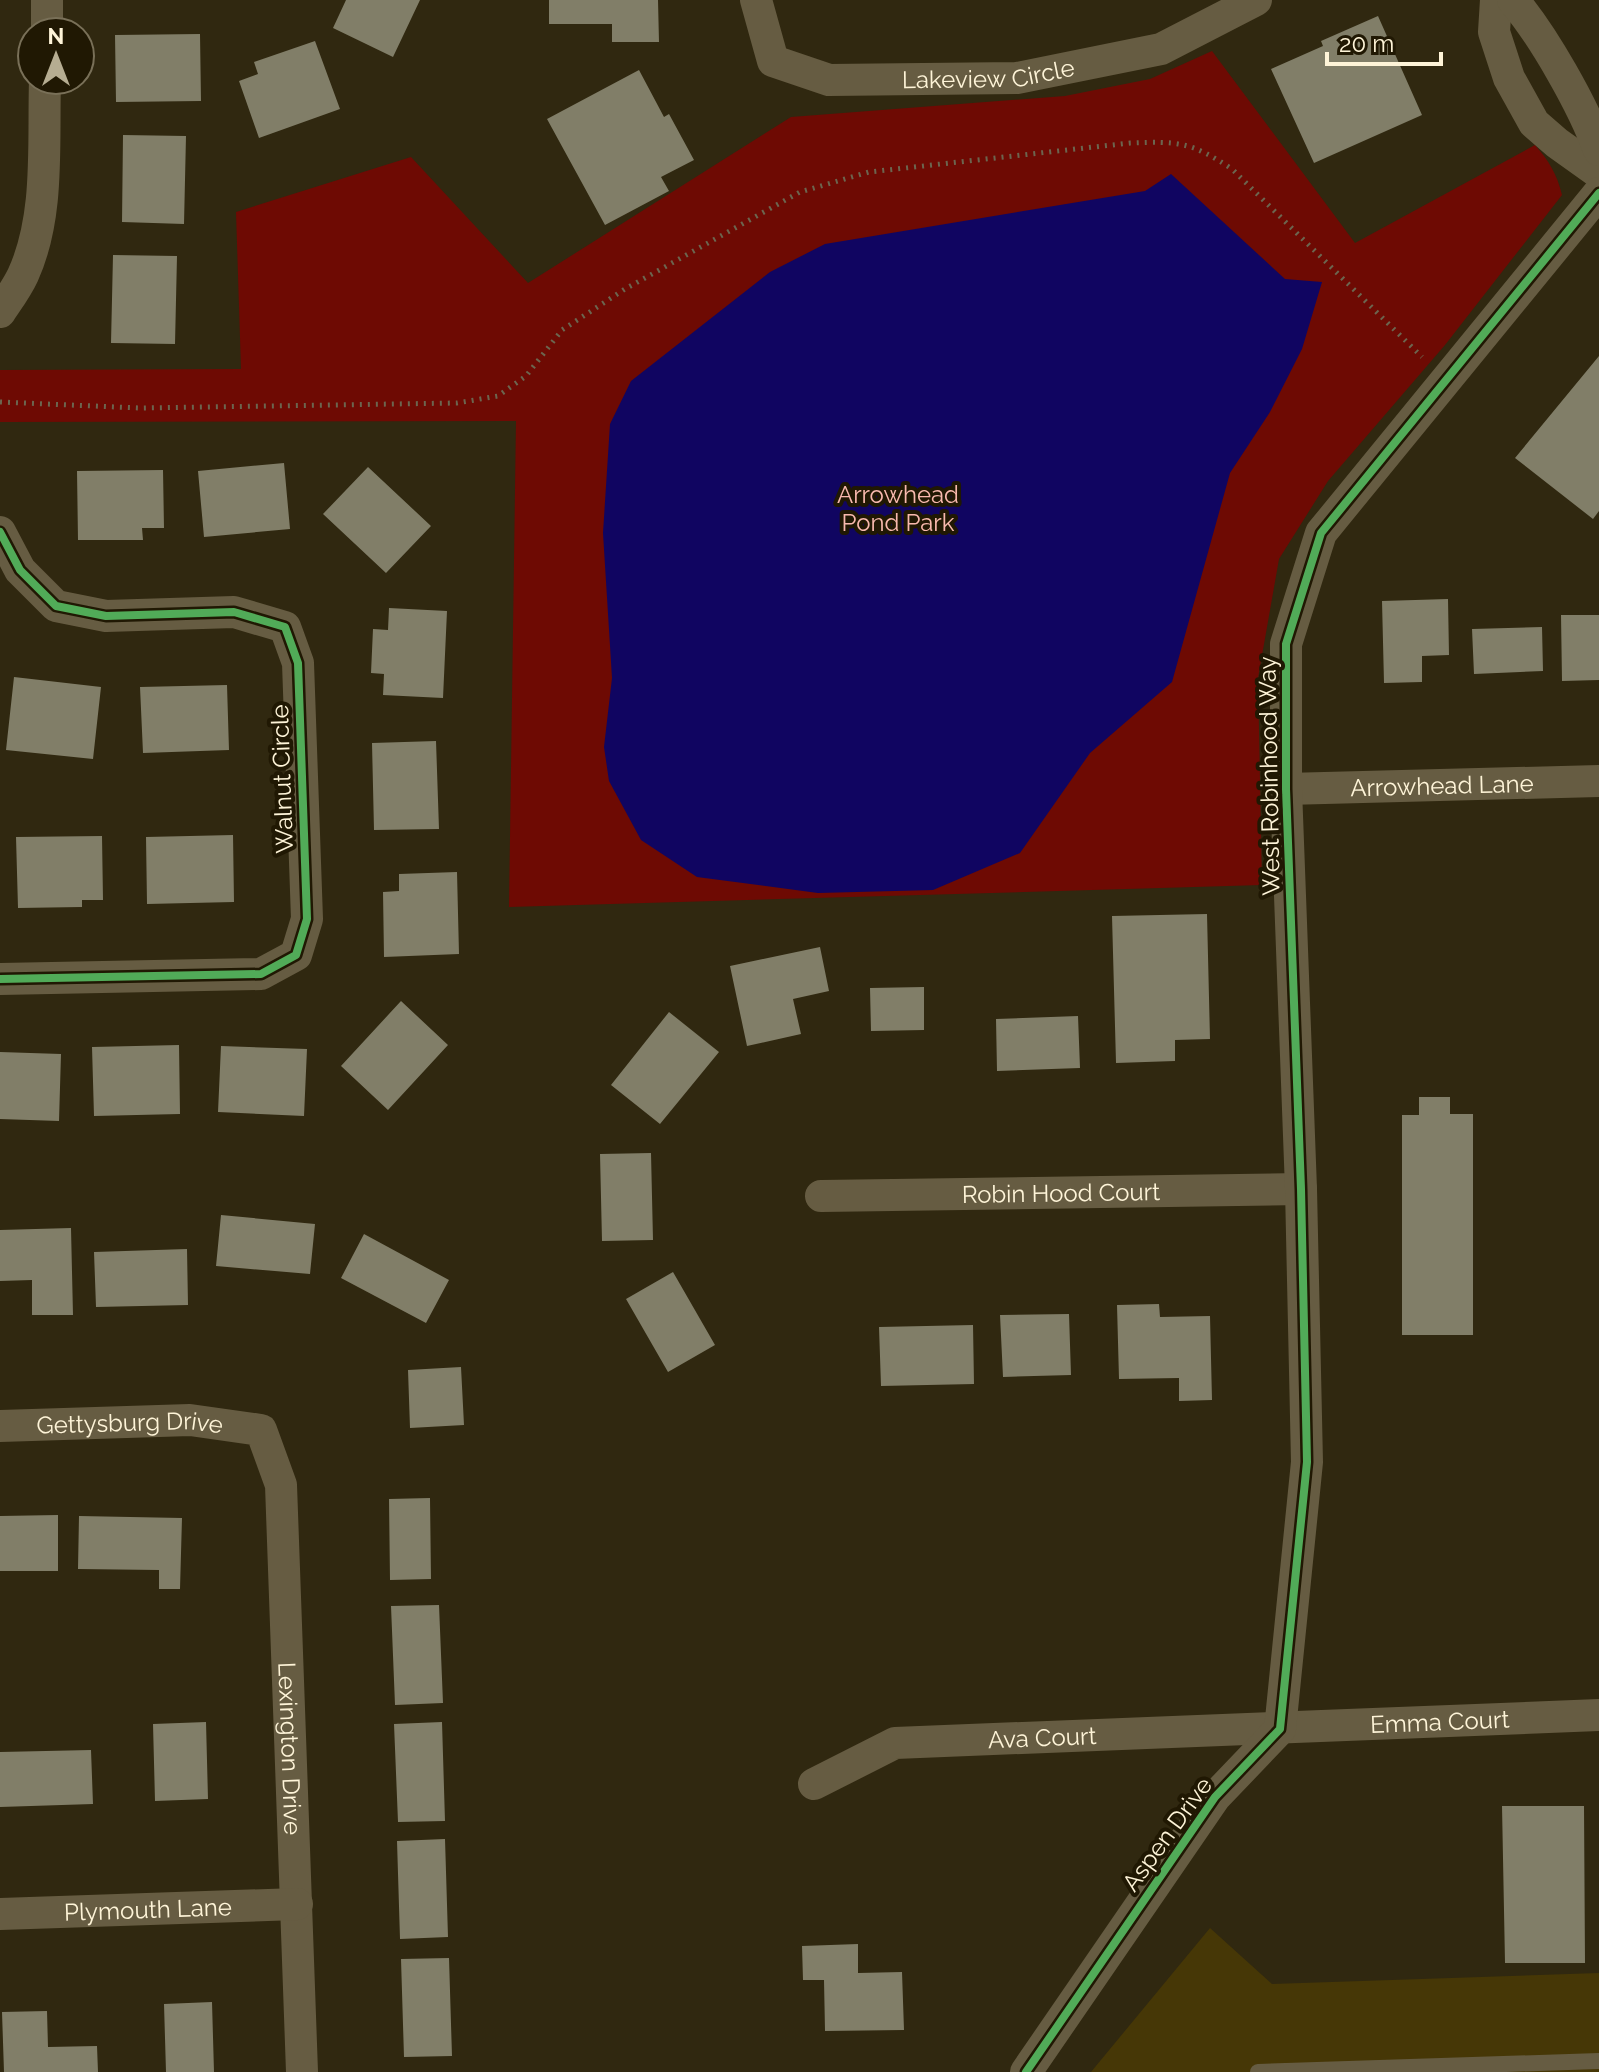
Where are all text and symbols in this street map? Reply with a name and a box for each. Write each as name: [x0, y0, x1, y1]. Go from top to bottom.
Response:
north arrow: [16, 16, 96, 96]
scale bar: [1327, 16, 1441, 66]
text: N: [48, 23, 64, 49]
text: 20 m: [1339, 29, 1394, 58]
street label: Lakeview Circle: [902, 52, 1077, 94]
park label: Arrowhead Pond Park: [837, 480, 959, 537]
street label: West Robinhood Way: [1252, 656, 1286, 896]
street label: Walnut Circle: [265, 704, 299, 854]
street label: Arrowhead Lane: [1350, 768, 1534, 802]
street label: Robin Hood Court: [962, 1177, 1160, 1208]
street label: Gettysburg Drive: [36, 1405, 225, 1439]
street label: Lexington Drive: [273, 1661, 308, 1836]
street label: Emma Court: [1370, 1704, 1510, 1739]
street label: Ava Court: [987, 1721, 1097, 1754]
street label: Aspen Drive: [1116, 1771, 1218, 1897]
street label: Plymouth Lane: [63, 1892, 232, 1926]

